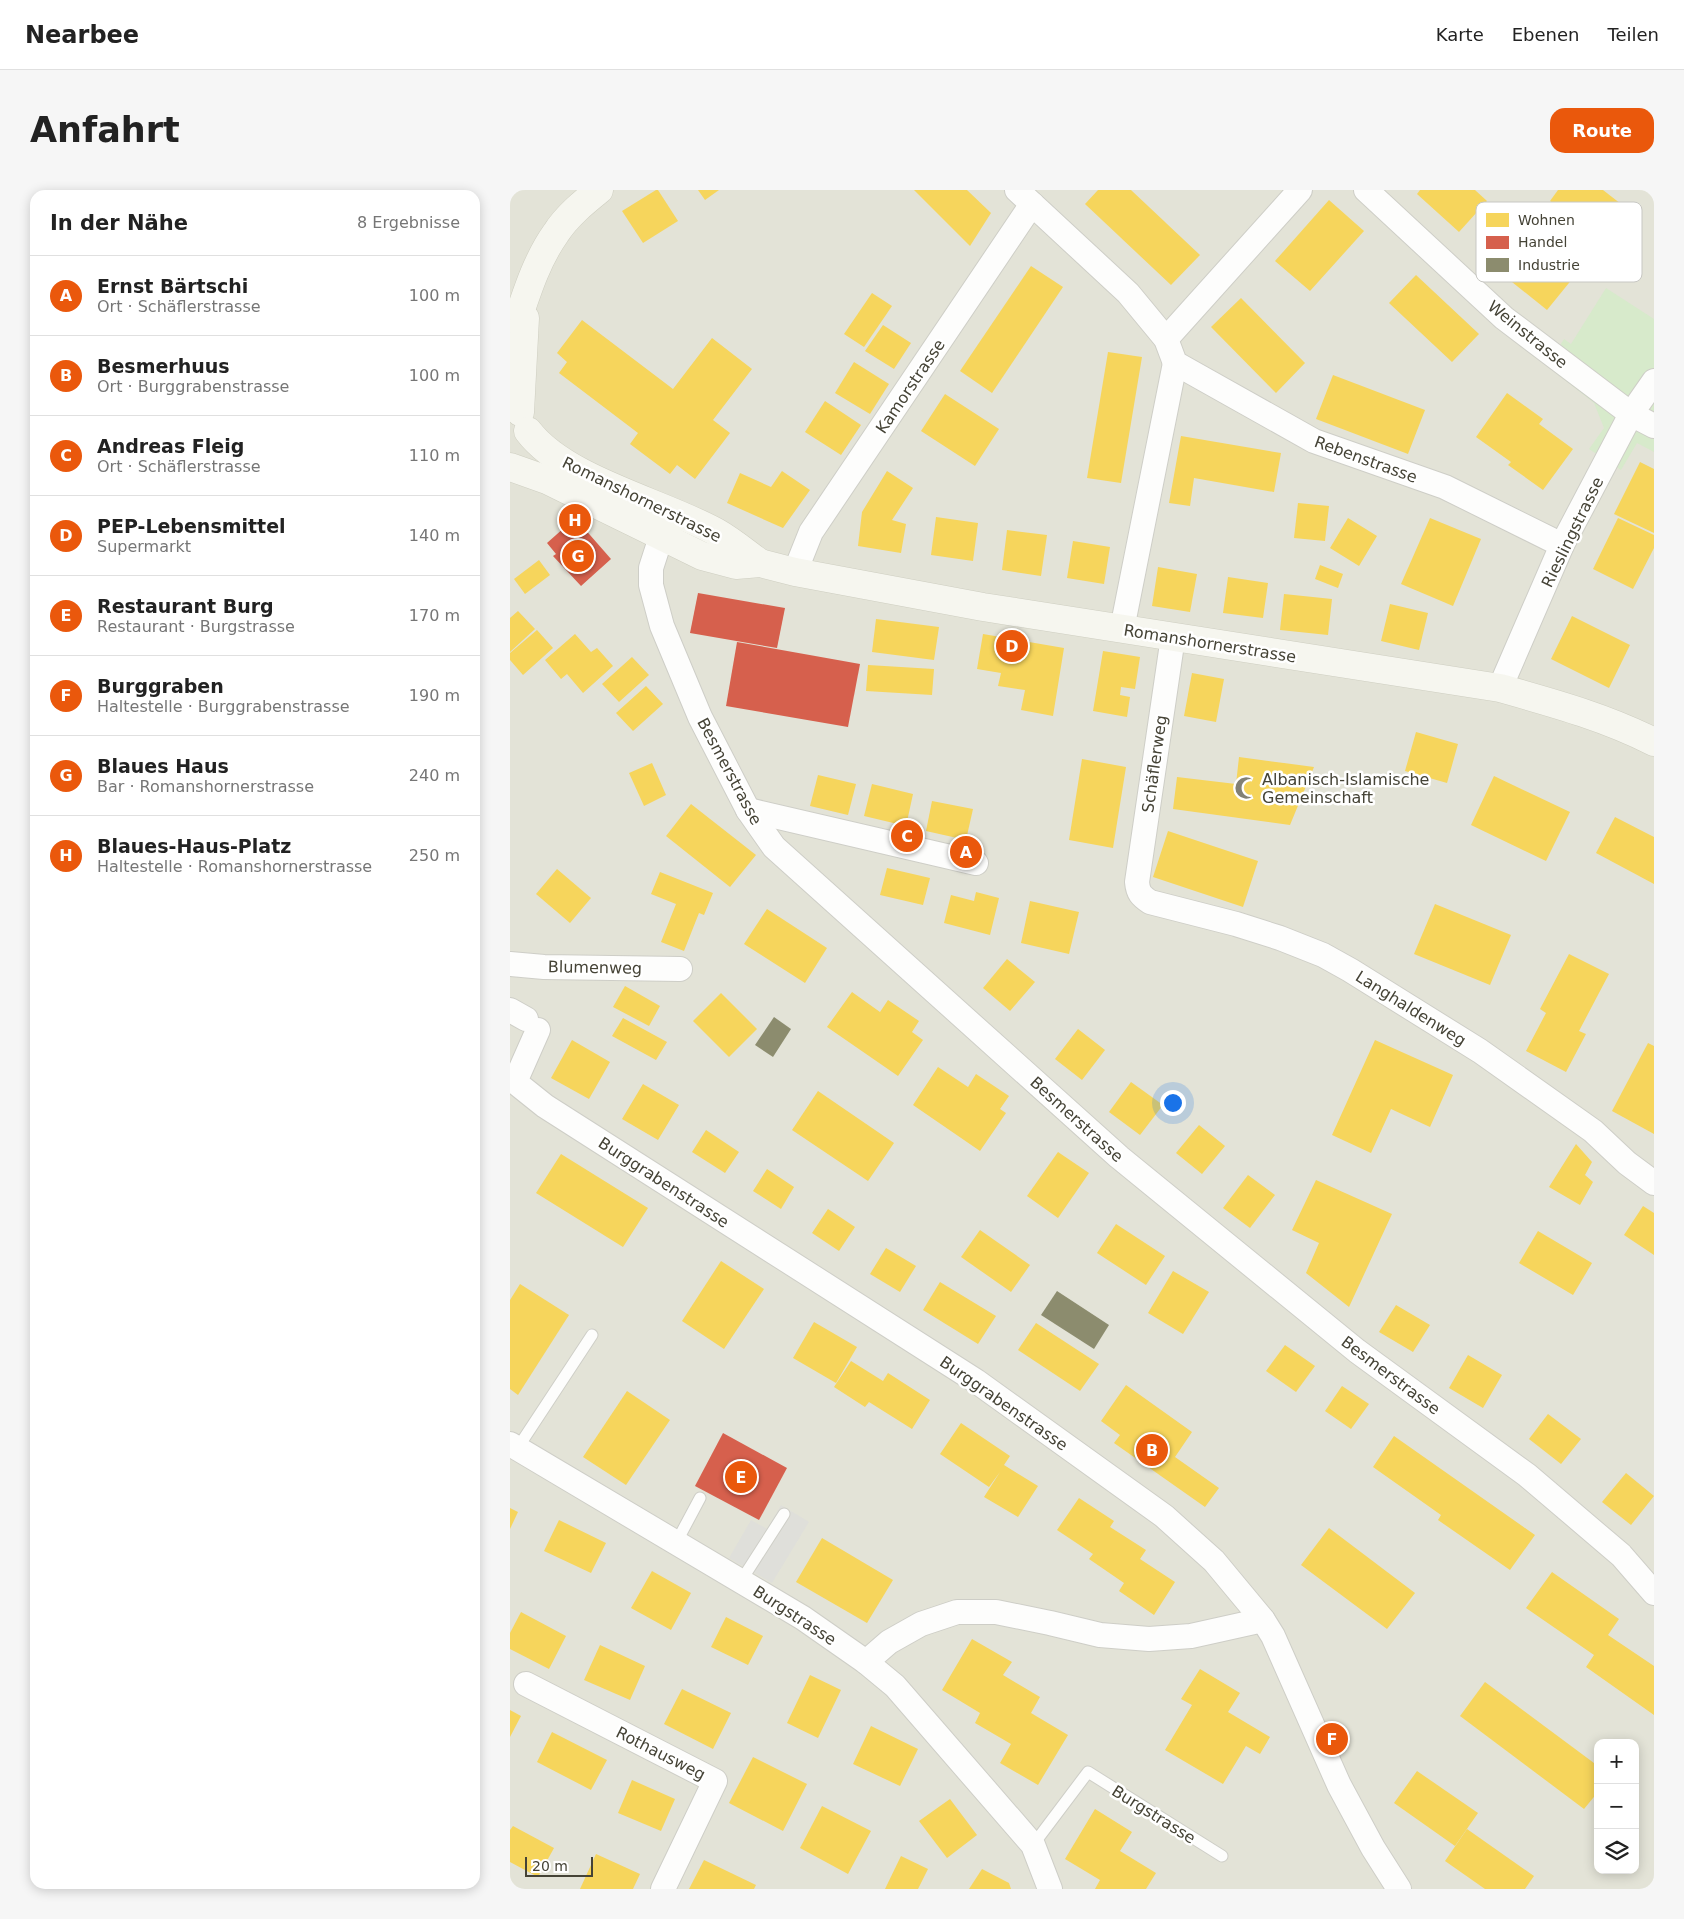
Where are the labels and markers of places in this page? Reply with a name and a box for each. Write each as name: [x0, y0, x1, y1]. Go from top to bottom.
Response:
pin: H: [559, 501, 591, 539]
pin: G: [562, 537, 594, 575]
pin: D: [996, 627, 1028, 665]
place label: Albanisch-Islamische Gemeinschaft: [1262, 770, 1429, 807]
mosque icon: Albanisch-Islamische Gemeinschaft: [1233, 775, 1259, 801]
pin: C: [891, 817, 923, 855]
pin: A: [950, 833, 982, 871]
pin: B: [1136, 1431, 1168, 1469]
pin: E: [725, 1458, 757, 1496]
pin: F: [1316, 1720, 1348, 1758]

